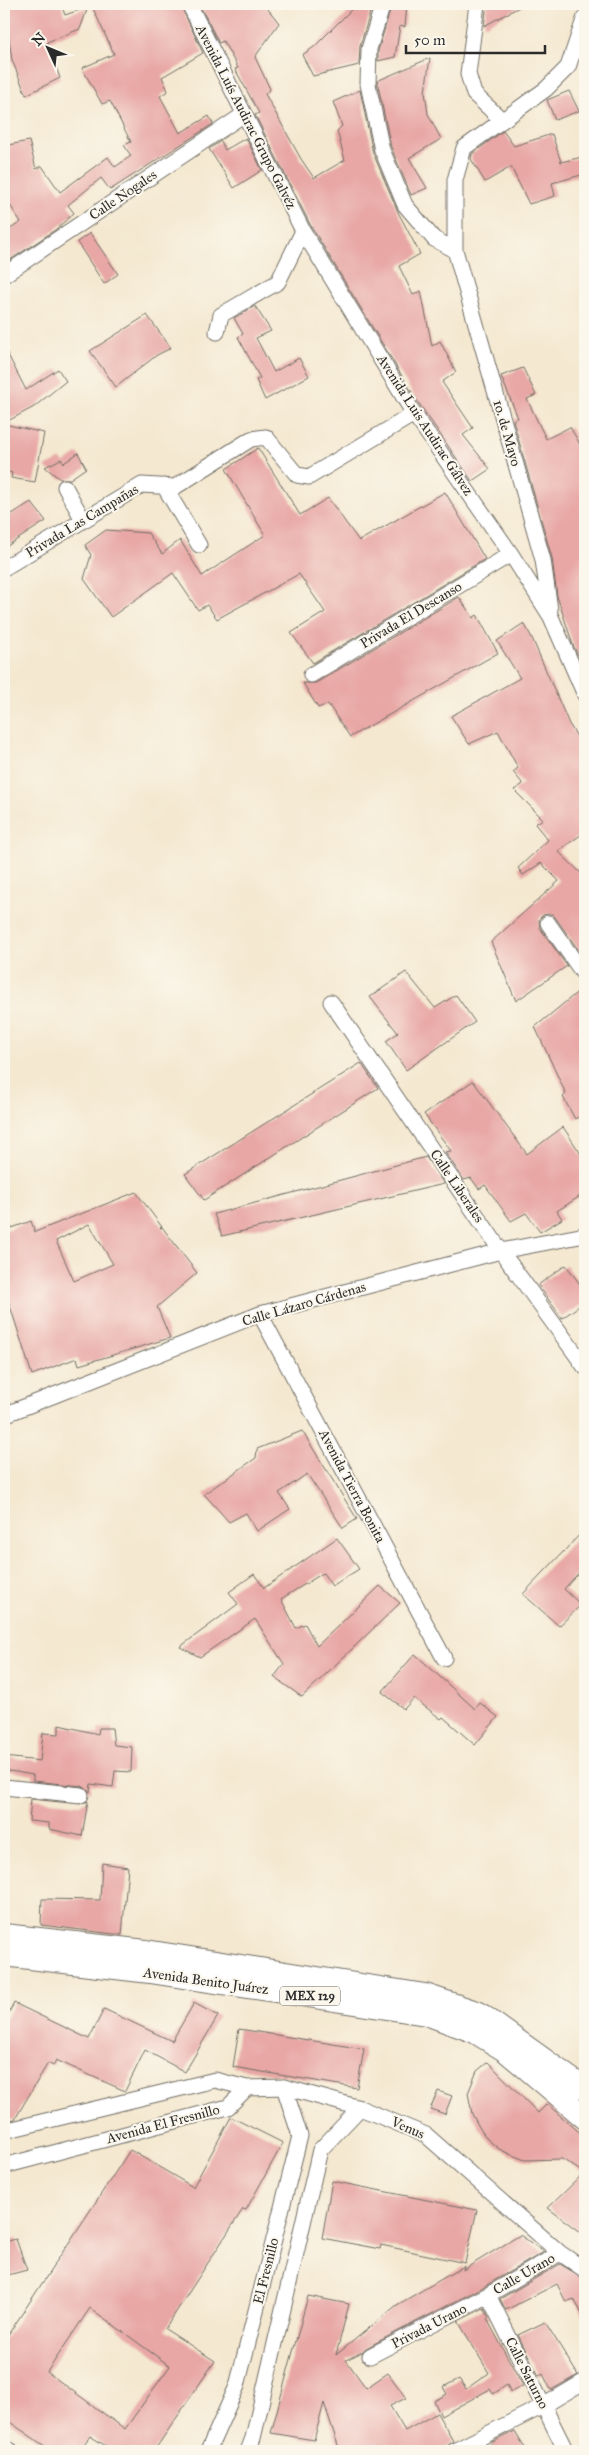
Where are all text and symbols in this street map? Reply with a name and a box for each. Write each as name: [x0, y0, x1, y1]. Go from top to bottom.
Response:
street label: Avenida Luís Audirac Grupo Galvéz: [191, 21, 300, 213]
north arrow: [22, 22, 72, 72]
scale bar: [406, 22, 545, 54]
text: N: [29, 29, 49, 49]
text: 50 m: [414, 31, 446, 49]
street label: Calle Nogales: [86, 166, 160, 224]
street label: Avenida Luis Audirac Gálvez: [372, 350, 477, 499]
street label: 1o. de Mayo: [489, 398, 525, 468]
street label: Privada Las Campañas: [23, 481, 141, 561]
street label: Privada El Descanso: [357, 578, 465, 652]
street label: Calle Liberales: [426, 1146, 488, 1226]
street label: Calle Lázaro Cárdenas: [240, 1278, 368, 1330]
street label: Avenida Tierra Bonita: [314, 1426, 389, 1546]
street label: Avenida Benito Juárez: [141, 1964, 270, 1999]
road number: MEX 129: [280, 1986, 340, 2005]
street label: Avenida El Fresnillo: [104, 2101, 221, 2148]
street label: Venus: [388, 2113, 427, 2143]
street label: El Fresnillo: [250, 2236, 282, 2306]
street label: Calle Urano: [490, 2250, 558, 2298]
street label: Privada Urano: [389, 2300, 469, 2352]
street label: Calle Saturno: [502, 2334, 552, 2412]

